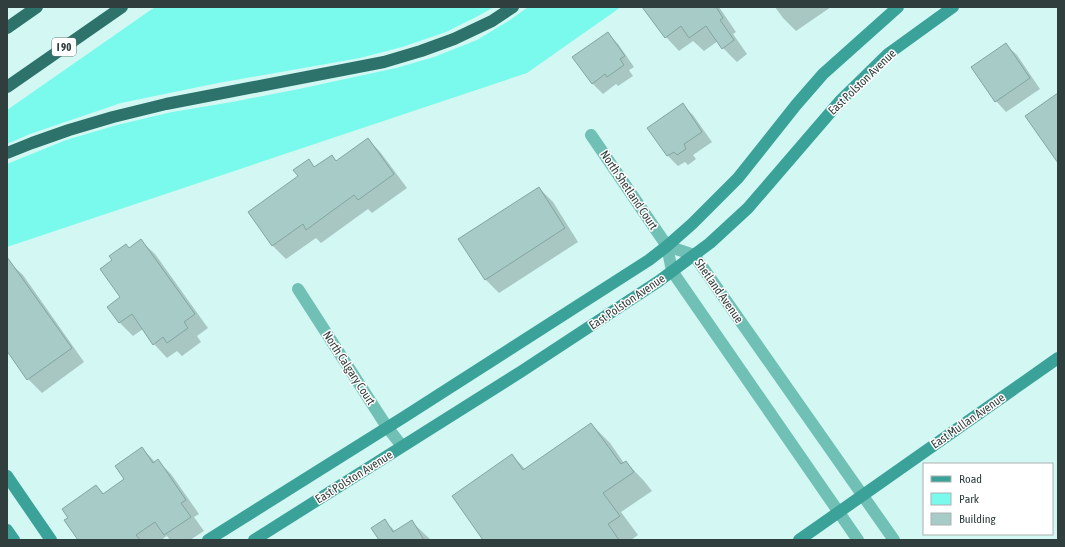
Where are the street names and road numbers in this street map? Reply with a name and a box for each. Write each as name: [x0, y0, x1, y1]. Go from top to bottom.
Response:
road number: I 90: [52, 38, 76, 56]
street label: East Polston Avenue: [825, 46, 899, 118]
street label: North Shetland Court: [597, 148, 661, 233]
street label: Shetland Avenue: [692, 256, 746, 326]
street label: East Polston Avenue: [586, 271, 668, 333]
street label: North Calgary Court: [320, 328, 378, 408]
street label: East Mullan Avenue: [929, 390, 1007, 452]
street label: East Polston Avenue: [313, 448, 395, 506]

